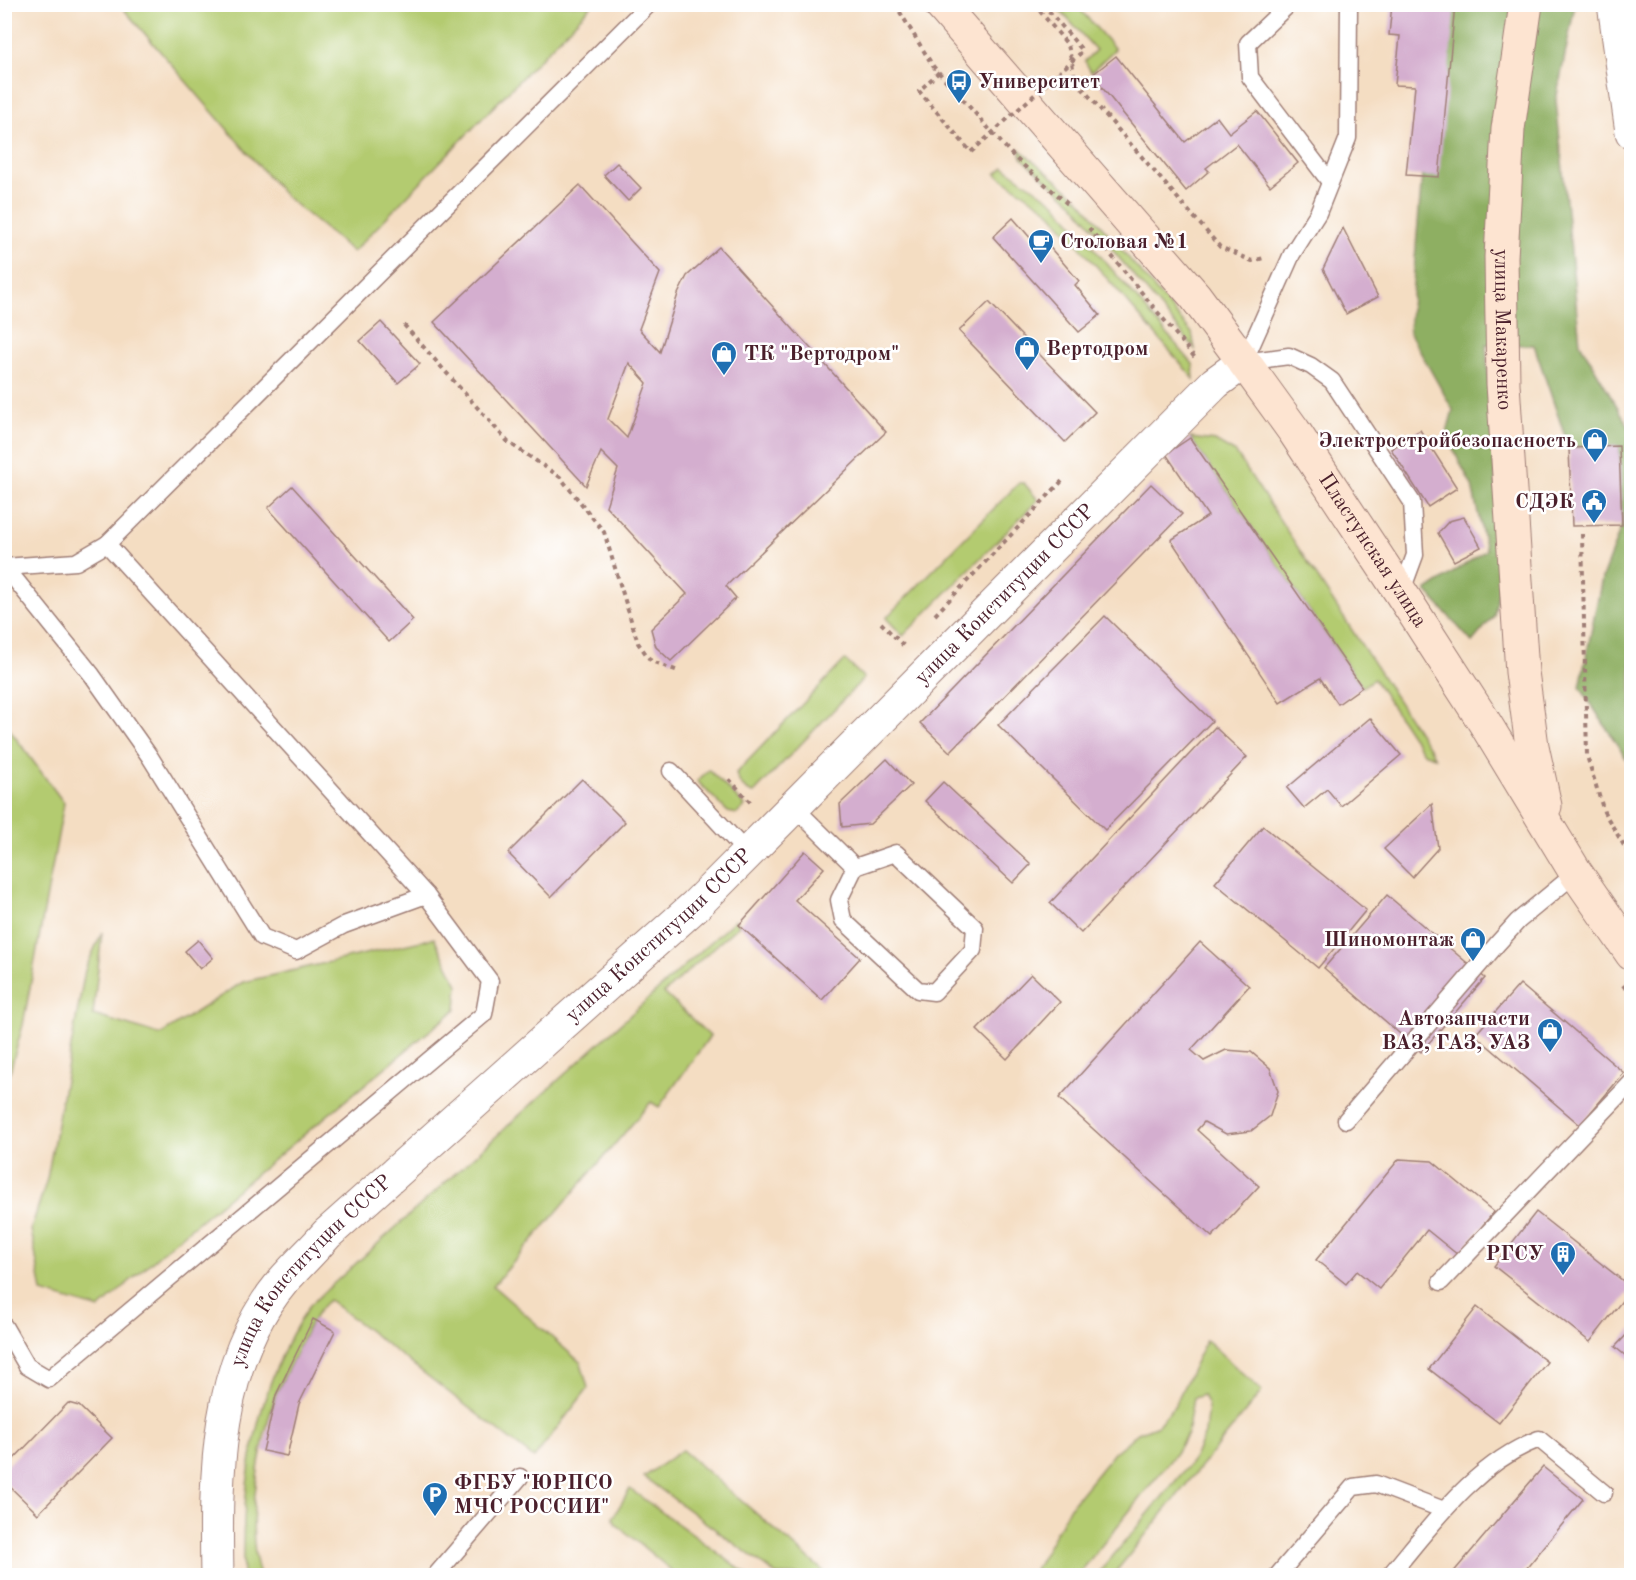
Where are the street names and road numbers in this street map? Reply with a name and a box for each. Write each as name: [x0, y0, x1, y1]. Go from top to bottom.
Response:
street label: улица Макаренко: [1490, 248, 1515, 411]
street label: Пластунская улица: [1314, 469, 1431, 631]
street label: улица Конституции СССР: [911, 500, 1099, 689]
street label: улица Конституции СССР: [562, 845, 756, 1026]
street label: улица Конституции СССР: [227, 1171, 396, 1370]

